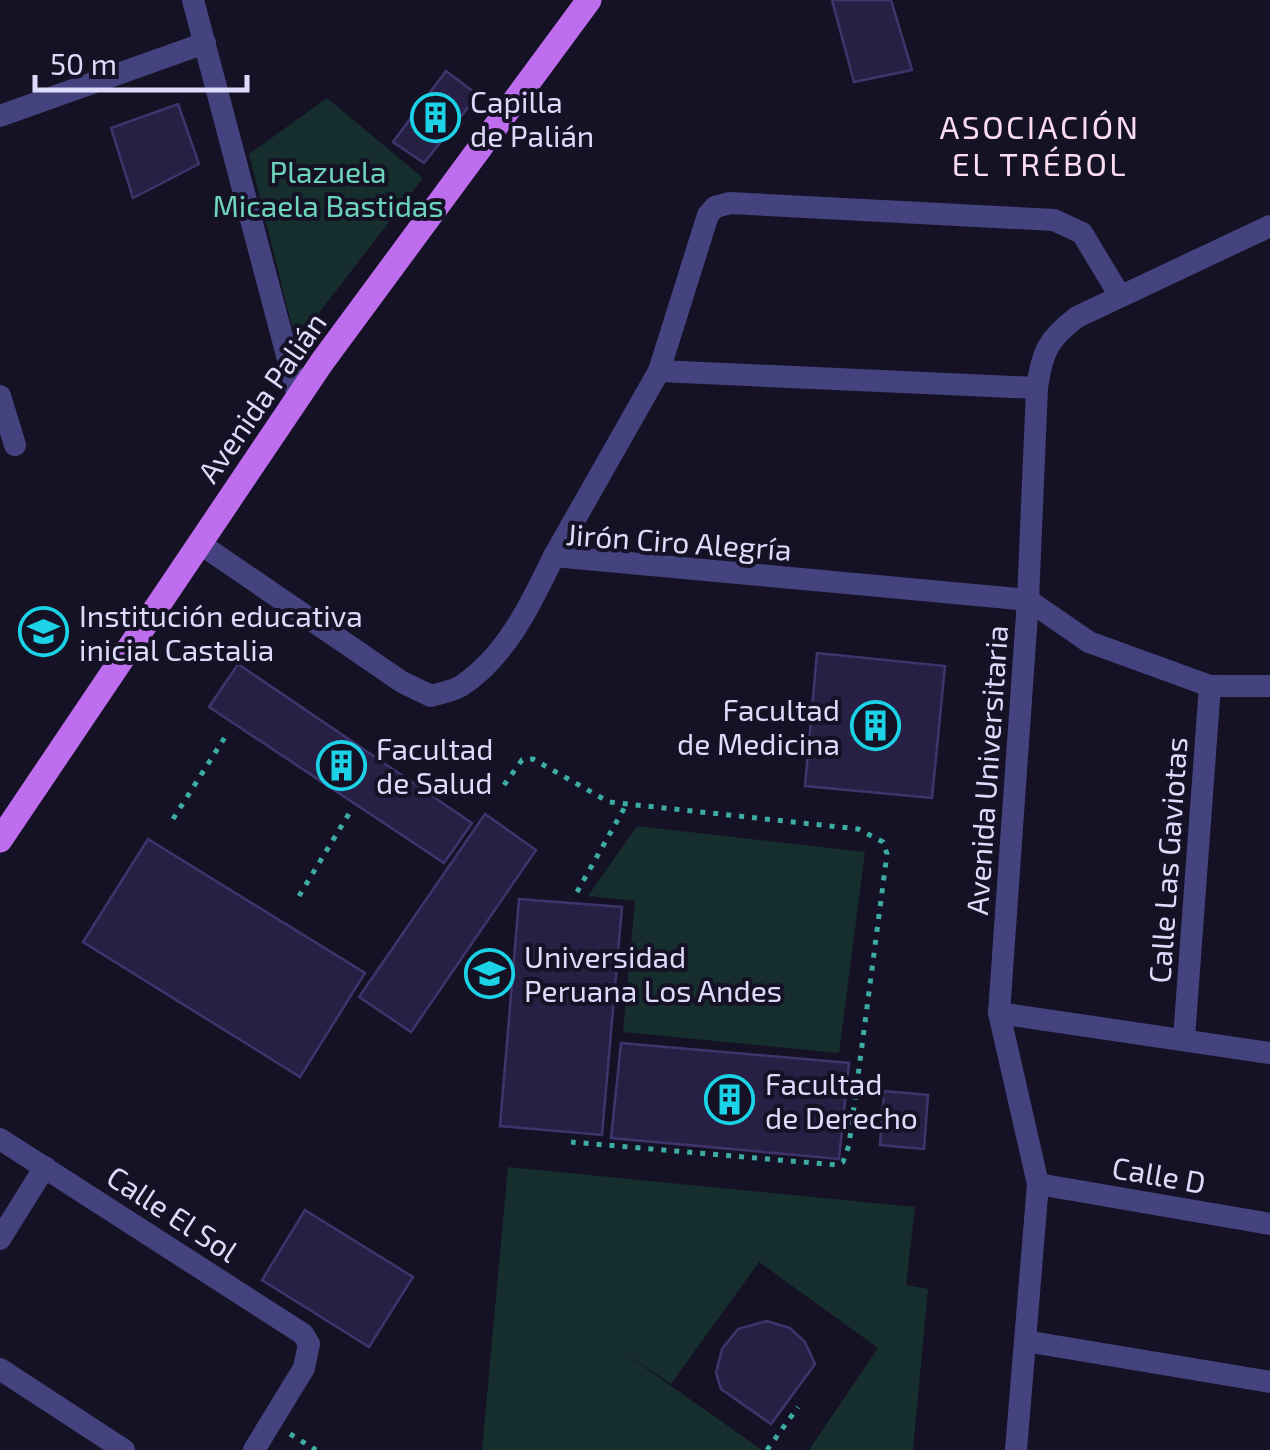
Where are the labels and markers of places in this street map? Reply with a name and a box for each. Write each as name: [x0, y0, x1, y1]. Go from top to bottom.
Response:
place label: Capilla de Palián: [470, 83, 594, 153]
building icon: Capilla de Palián: [409, 92, 461, 144]
place label: Institución educativa inicial Castalia: [79, 597, 363, 667]
school or university icon: Institución educativa inicial Castalia: [18, 606, 70, 658]
place label: Facultad de Medicina: [677, 691, 840, 761]
building icon: Facultad de Medicina: [849, 700, 901, 752]
place label: Facultad de Salud: [376, 730, 494, 800]
building icon: Facultad de Salud: [315, 739, 367, 791]
place label: Universidad Peruana Los Andes: [524, 938, 782, 1008]
school or university icon: Universidad Peruana Los Andes: [463, 947, 515, 999]
place label: Facultad de Derecho: [765, 1065, 918, 1135]
building icon: Facultad de Derecho: [704, 1074, 756, 1126]

